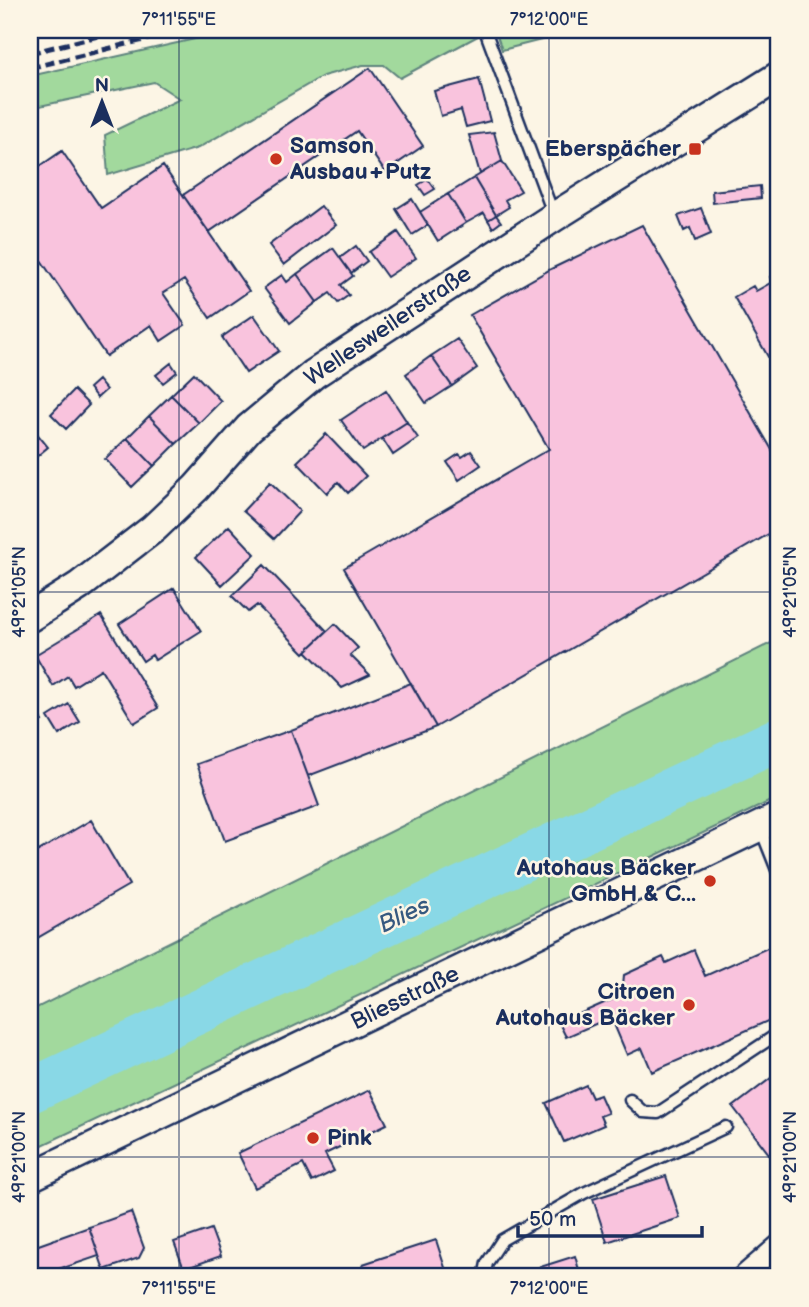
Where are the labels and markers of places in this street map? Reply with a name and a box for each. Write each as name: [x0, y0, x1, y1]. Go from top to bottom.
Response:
place label: Samson Ausbau+Putz: [289, 132, 431, 186]
place label: Eberspächer: [545, 135, 682, 163]
marker: Eberspächer: [687, 141, 703, 157]
marker: Samson Ausbau+Putz: [268, 151, 284, 167]
place label: Autohaus Bäcker GmbH & C...: [516, 854, 697, 908]
marker: Autohaus Bäcker GmbH & C...: [702, 873, 718, 889]
place label: Citroen Autohaus Bäcker: [495, 978, 676, 1032]
marker: Citroen Autohaus Bäcker: [681, 997, 697, 1013]
place label: Pink: [327, 1124, 372, 1152]
marker: Pink: [305, 1130, 321, 1146]

